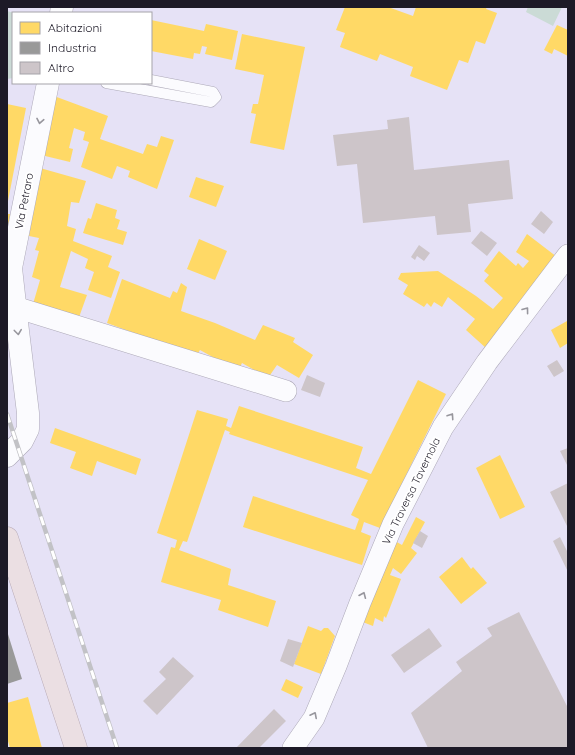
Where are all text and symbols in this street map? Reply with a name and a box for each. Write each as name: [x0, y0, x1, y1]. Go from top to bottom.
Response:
legend: [12, 12, 152, 84]
text: Abitazioni: [48, 20, 102, 35]
text: Industria: [48, 40, 96, 55]
text: Altro: [48, 60, 74, 75]
one-way arrow: [36, 118, 45, 124]
street label: Via Petraro: [12, 171, 36, 230]
one-way arrow: [522, 307, 529, 314]
one-way arrow: [13, 329, 22, 335]
one-way arrow: [446, 413, 453, 420]
street label: Via Traversa Tavernola: [379, 435, 443, 547]
one-way arrow: [358, 592, 366, 600]
one-way arrow: [309, 712, 317, 720]

